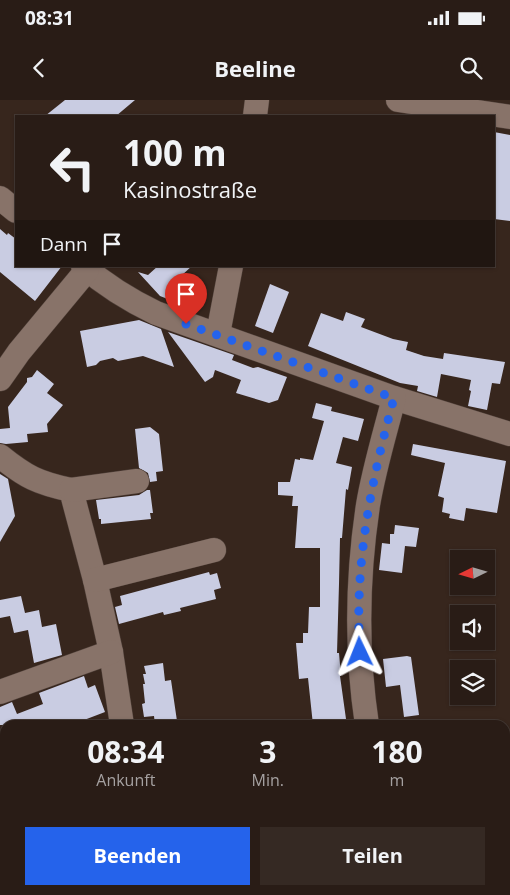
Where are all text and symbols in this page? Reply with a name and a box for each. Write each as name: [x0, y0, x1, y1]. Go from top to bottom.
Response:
text: 08:31: [25, 5, 74, 31]
text: Beeline: [214, 53, 296, 83]
icon: back: [25, 54, 53, 82]
icon: search: [457, 54, 485, 82]
text: 100 m: [123, 129, 227, 176]
icon: left: [40, 135, 105, 200]
text: Kasinostraße: [123, 174, 257, 204]
icon: arrive: [98, 230, 126, 258]
text: Dann: [40, 231, 88, 257]
pin: [165, 273, 207, 324]
icon: arrive: [172, 280, 200, 308]
north arrow: [450, 550, 495, 595]
map controls: [450, 550, 495, 705]
button: sound: [450, 605, 495, 650]
position arrow: [333, 625, 385, 677]
button: layers: [450, 660, 495, 705]
text: 08:34: [87, 731, 164, 772]
text: 3: [259, 731, 276, 772]
text: 180: [371, 731, 423, 772]
text: Ankunft: [96, 769, 155, 791]
text: Min.: [252, 769, 284, 791]
text: m: [390, 769, 404, 791]
button: Beenden: [25, 827, 250, 885]
button: Teilen: [260, 827, 485, 885]

